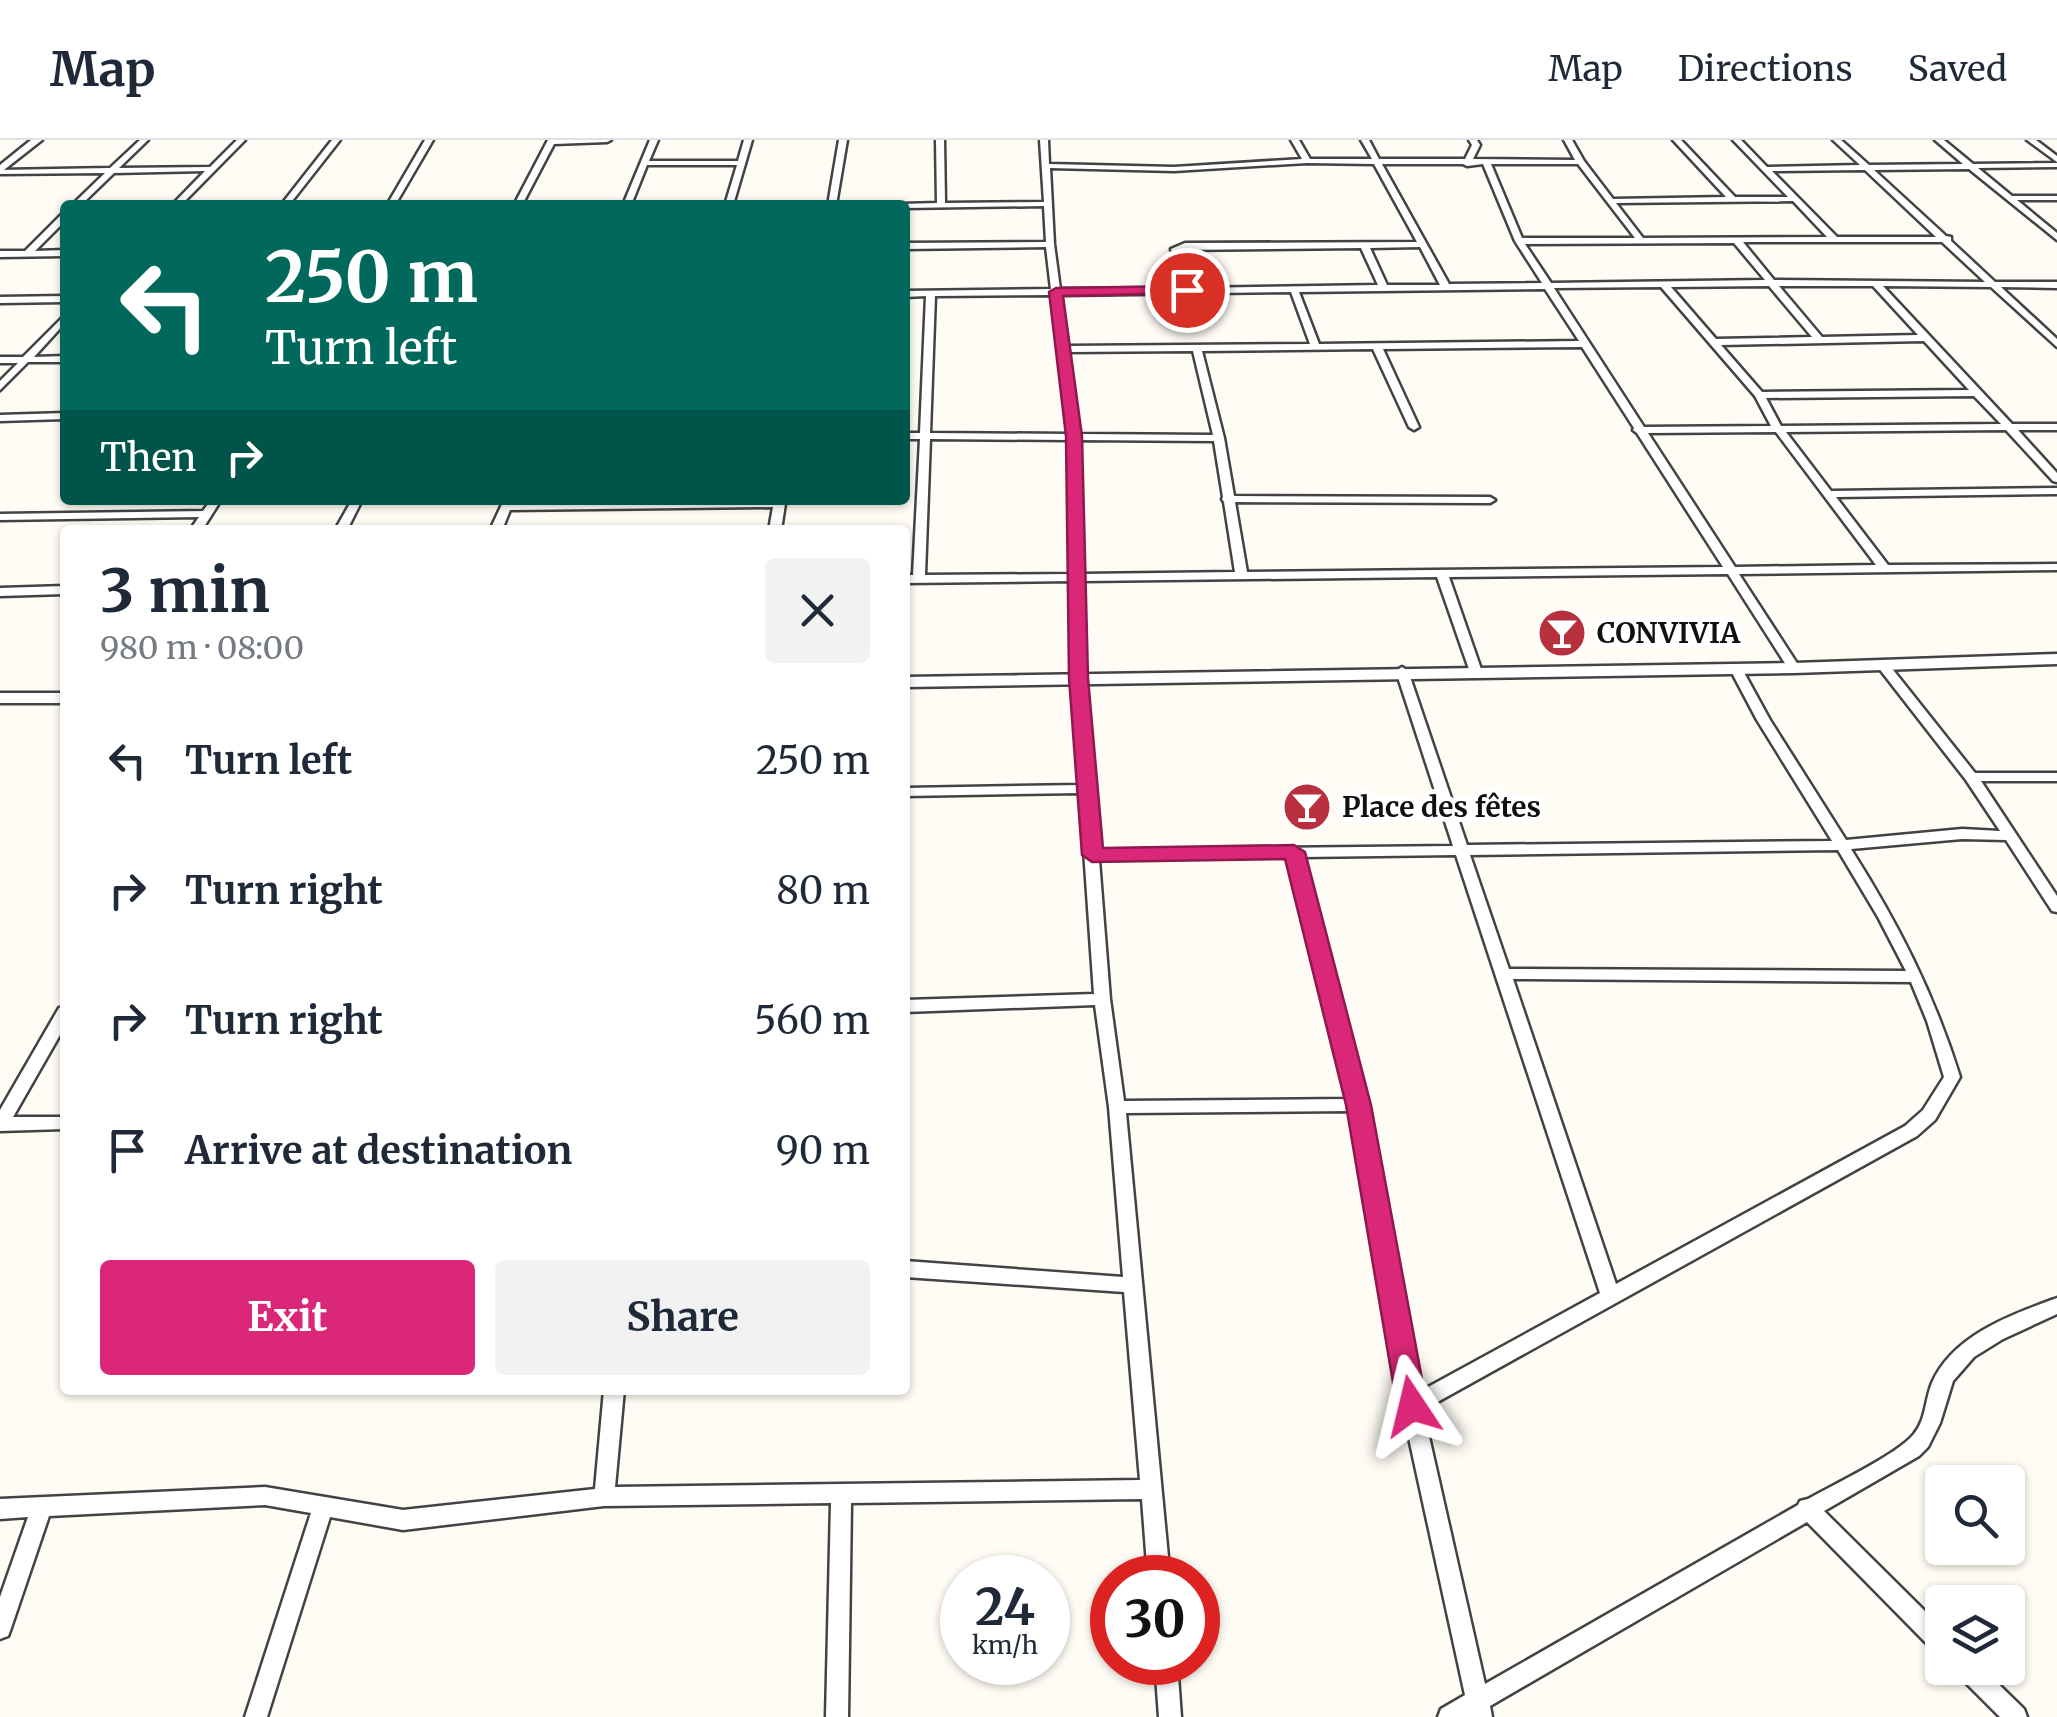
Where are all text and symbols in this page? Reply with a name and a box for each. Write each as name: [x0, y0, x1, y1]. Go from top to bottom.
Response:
text: Map: [50, 39, 155, 99]
text: Map: [1548, 47, 1623, 91]
text: Directions: [1678, 47, 1853, 91]
text: Saved: [1908, 47, 2007, 91]
text: 250 m: [265, 233, 478, 321]
icon: left: [100, 240, 230, 370]
pin: [1145, 248, 1230, 333]
icon: arrive: [1160, 263, 1215, 318]
text: Turn left: [265, 320, 457, 376]
icon: right: [217, 430, 272, 485]
text: Then: [100, 434, 197, 481]
text: 3 min: [100, 553, 270, 628]
button: close: [765, 558, 870, 663]
bar icon: CONVIVIA: [1536, 607, 1588, 659]
place label: CONVIVIA: [1597, 615, 1741, 651]
text: 980 m · 08:00: [100, 628, 304, 668]
icon: left: [100, 733, 155, 788]
text: Turn left: [185, 737, 352, 784]
text: 250 m: [756, 737, 870, 784]
bar icon: Place des fêtes: [1281, 781, 1333, 833]
place label: Place des fêtes: [1342, 789, 1541, 825]
icon: right: [100, 863, 155, 918]
text: Turn right: [185, 867, 383, 914]
text: 80 m: [776, 867, 870, 914]
icon: right: [100, 993, 155, 1048]
text: Turn right: [185, 997, 383, 1044]
text: 560 m: [754, 997, 870, 1044]
icon: arrive: [100, 1123, 155, 1178]
text: Arrive at destination: [185, 1127, 572, 1174]
text: 90 m: [776, 1127, 870, 1174]
button: Exit: [100, 1260, 475, 1375]
button: Share: [495, 1260, 870, 1375]
position arrow: [1360, 1354, 1464, 1458]
map controls: [1925, 1465, 2025, 1685]
button: search: [1925, 1465, 2025, 1565]
speed limit sign: 30: [1090, 1555, 1220, 1685]
text: 24: [975, 1576, 1035, 1639]
button: layers: [1925, 1585, 2025, 1685]
text: km/h: [972, 1629, 1038, 1661]

